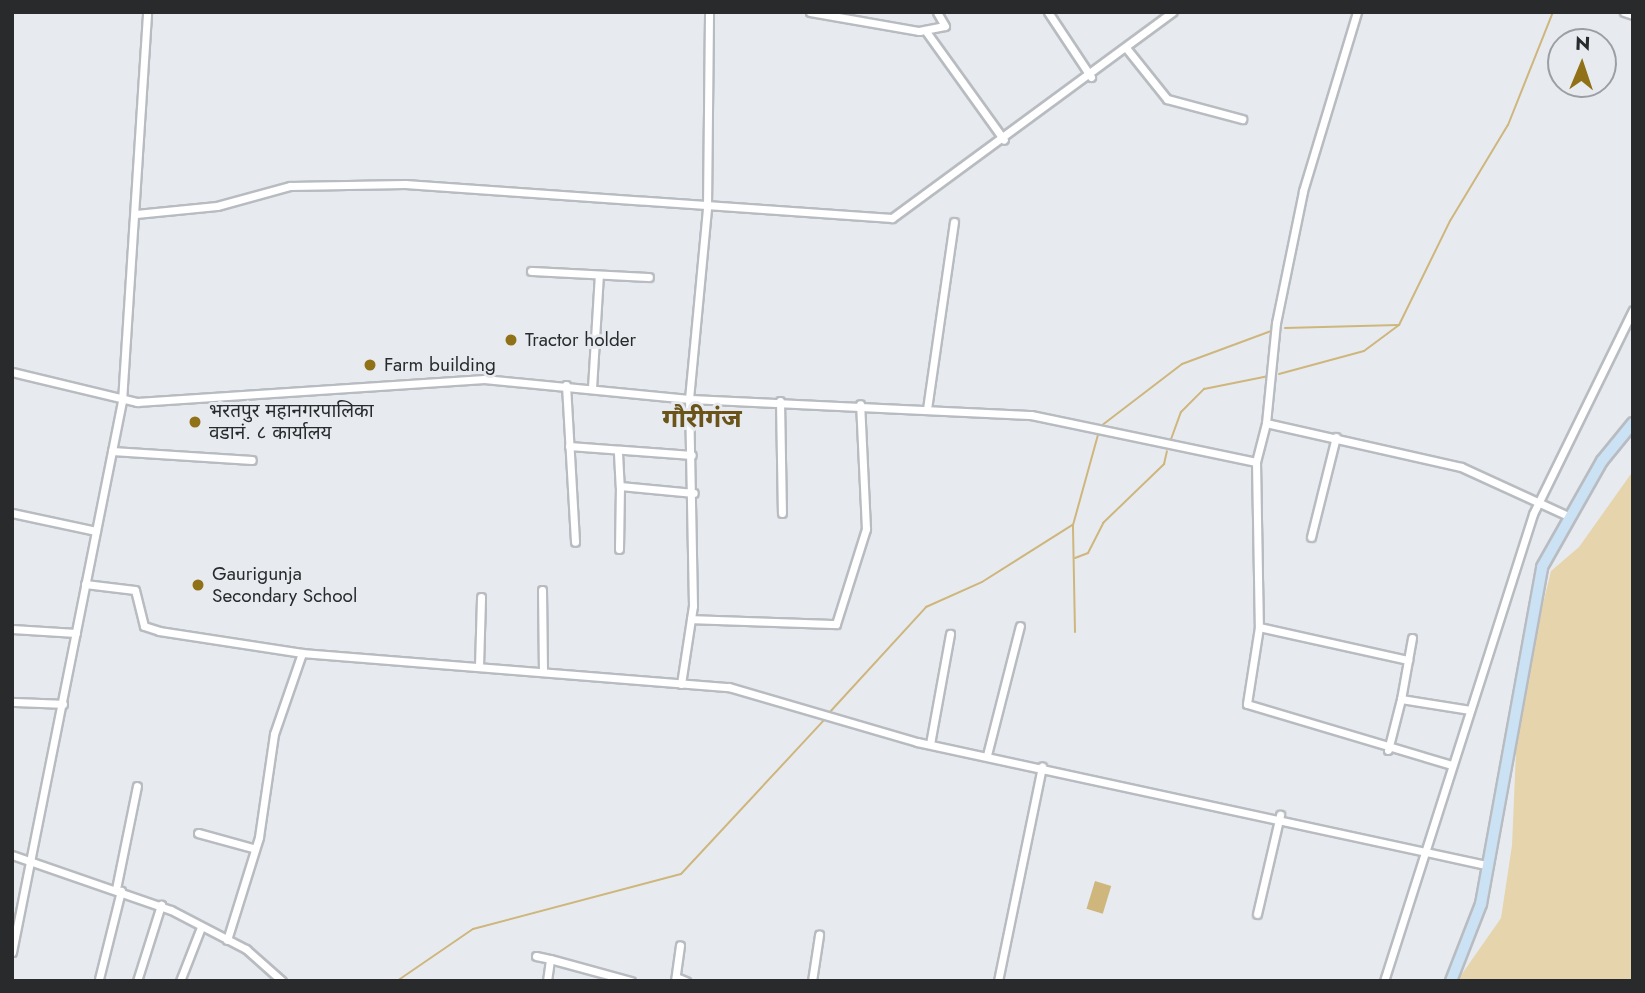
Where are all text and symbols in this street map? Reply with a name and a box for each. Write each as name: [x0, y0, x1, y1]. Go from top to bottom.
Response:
north arrow: [1547, 28, 1617, 98]
text: N: [1575, 30, 1591, 57]
place label: Tractor holder: [525, 329, 636, 351]
marker: Tractor holder: [503, 332, 519, 348]
place label: Farm building: [384, 354, 496, 376]
marker: Farm building: [362, 357, 378, 373]
place label: भरतपुर महानगरपालिका वडानं. ८ कार्यालय: [209, 400, 374, 444]
district label: गौरीगंज: [662, 403, 742, 435]
marker: भरतपुर महानगरपालिका वडानं. ८ कार्यालय: [187, 414, 203, 430]
place label: Gaurigunja Secondary School: [212, 563, 357, 607]
marker: Gaurigunja Secondary School: [190, 577, 206, 593]

